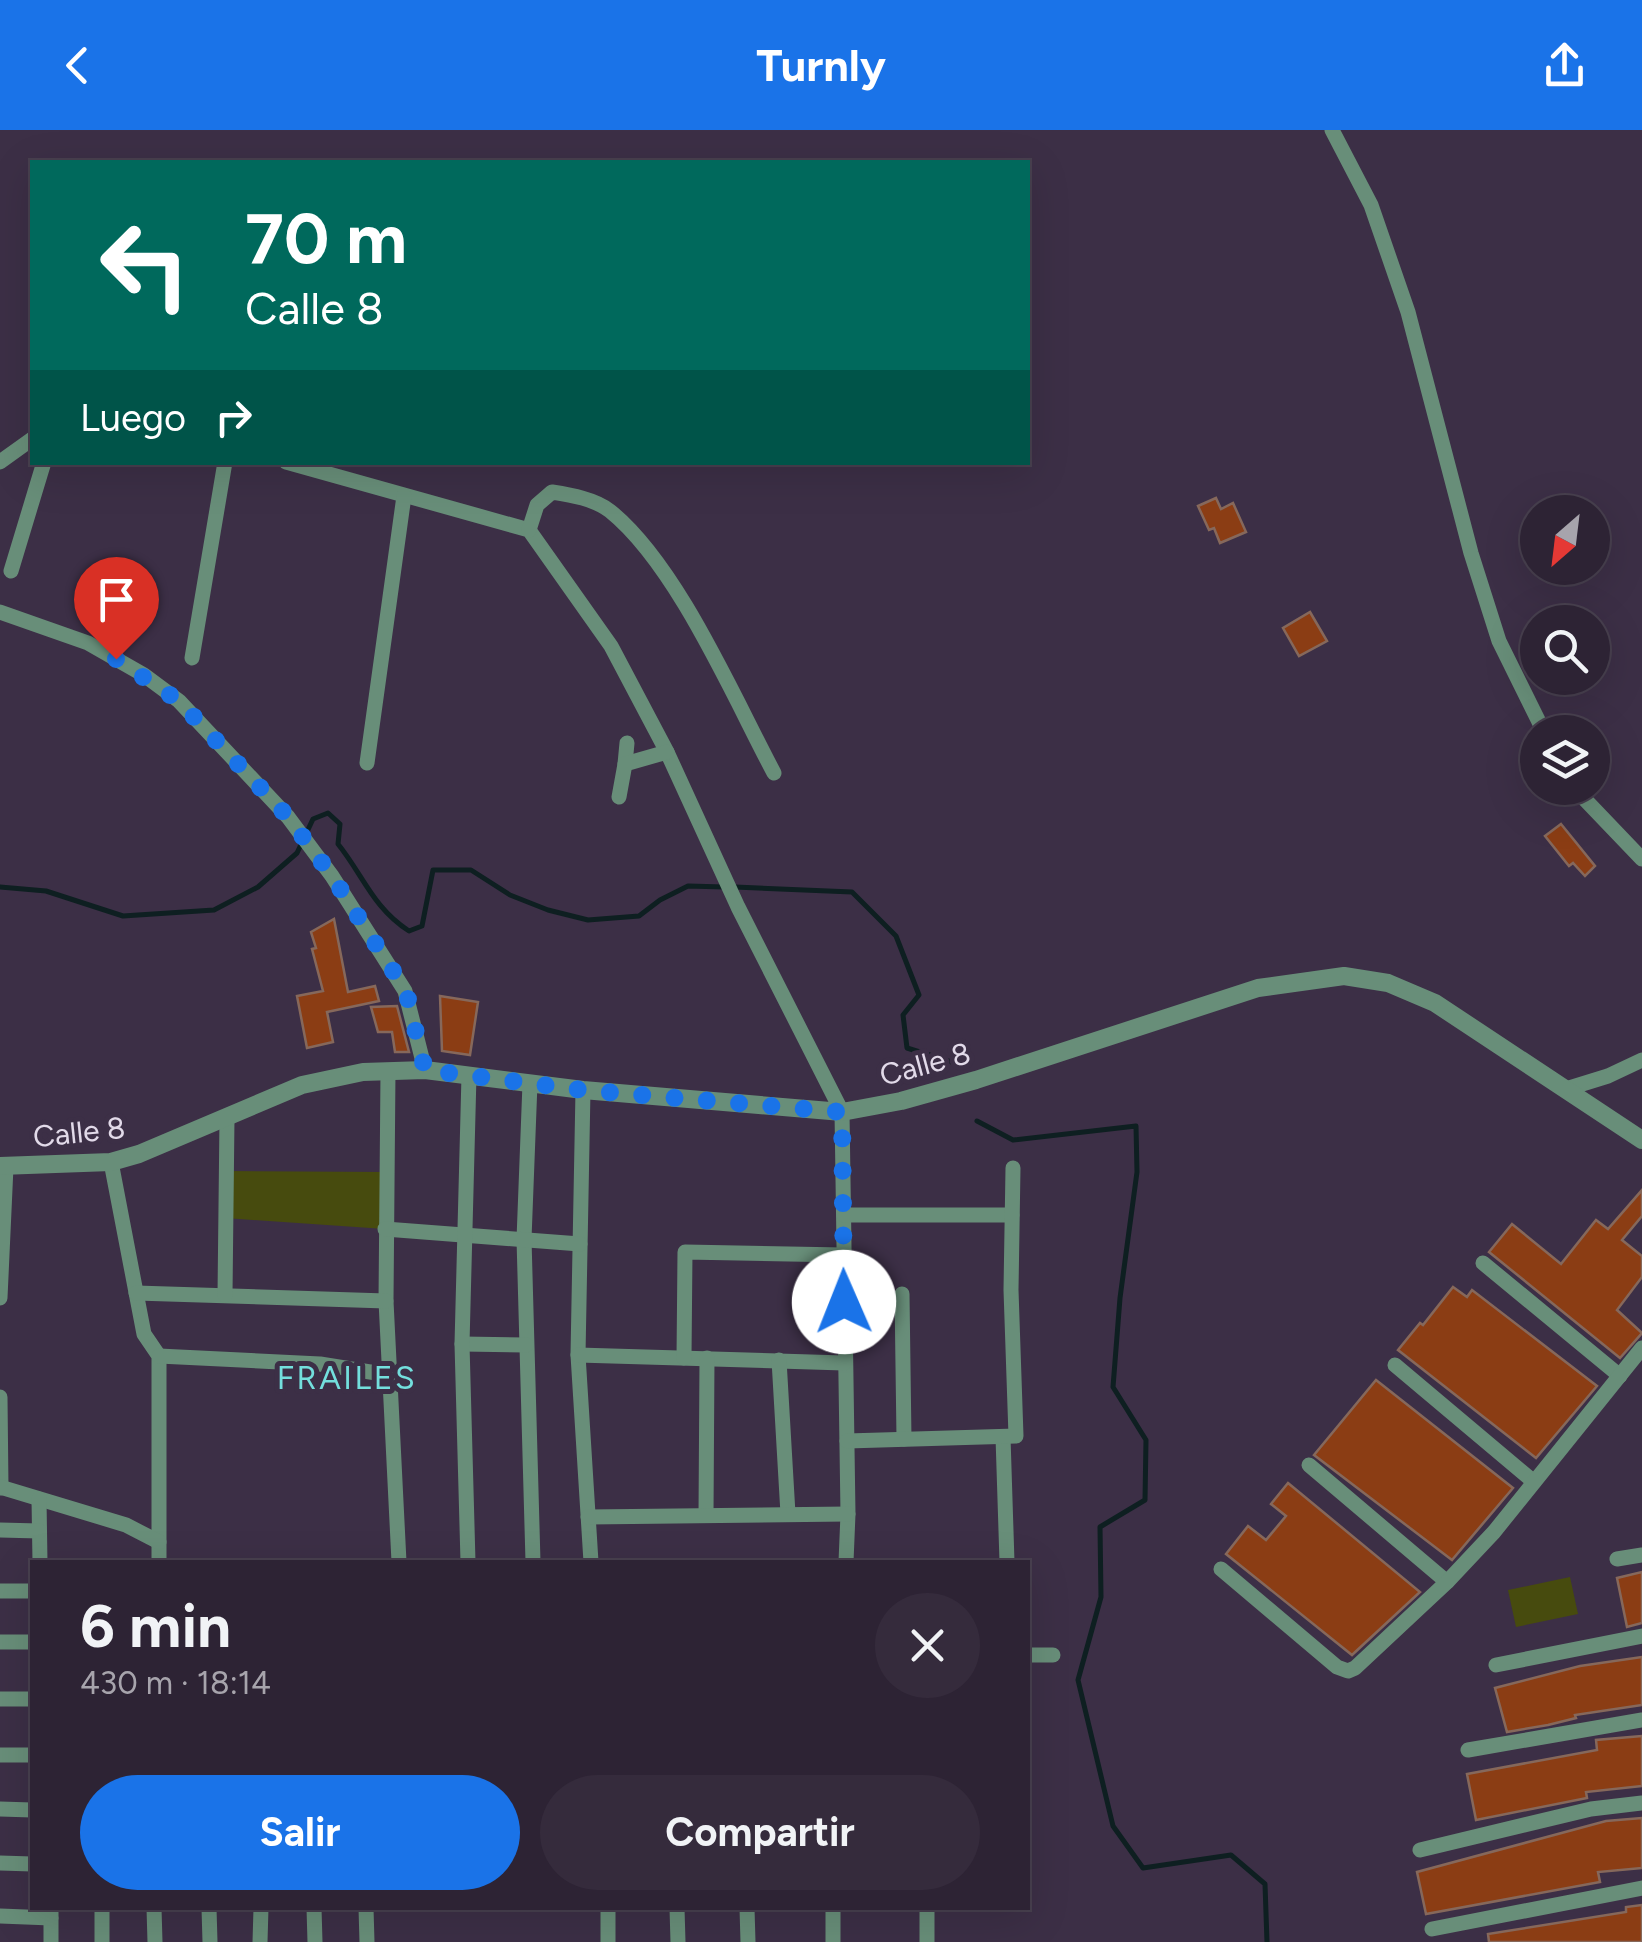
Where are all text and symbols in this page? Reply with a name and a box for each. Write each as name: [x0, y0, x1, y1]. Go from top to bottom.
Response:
icon: back: [50, 38, 105, 93]
text: Turnly: [756, 38, 886, 92]
icon: share: [1537, 38, 1592, 93]
text: 70 m: [245, 196, 407, 281]
icon: left: [80, 200, 210, 330]
text: Calle 8: [245, 281, 384, 335]
icon: right: [206, 390, 261, 445]
text: Luego: [80, 395, 186, 441]
north arrow: [1520, 495, 1610, 585]
map controls: [1520, 495, 1610, 805]
pin: [74, 557, 159, 660]
icon: arrive: [89, 572, 144, 627]
button: search: [1520, 605, 1610, 695]
button: layers: [1520, 715, 1610, 805]
street label: Calle 8: [876, 1034, 974, 1094]
street label: Calle 8: [31, 1109, 127, 1155]
position arrow: [792, 1250, 896, 1354]
district label: FRAILES: [277, 1359, 417, 1397]
text: 6 min: [80, 1590, 231, 1662]
button: close: [875, 1593, 980, 1698]
text: 430 m · 18:14: [80, 1664, 271, 1702]
button: Salir: [80, 1775, 520, 1890]
button: Compartir: [540, 1775, 980, 1890]

